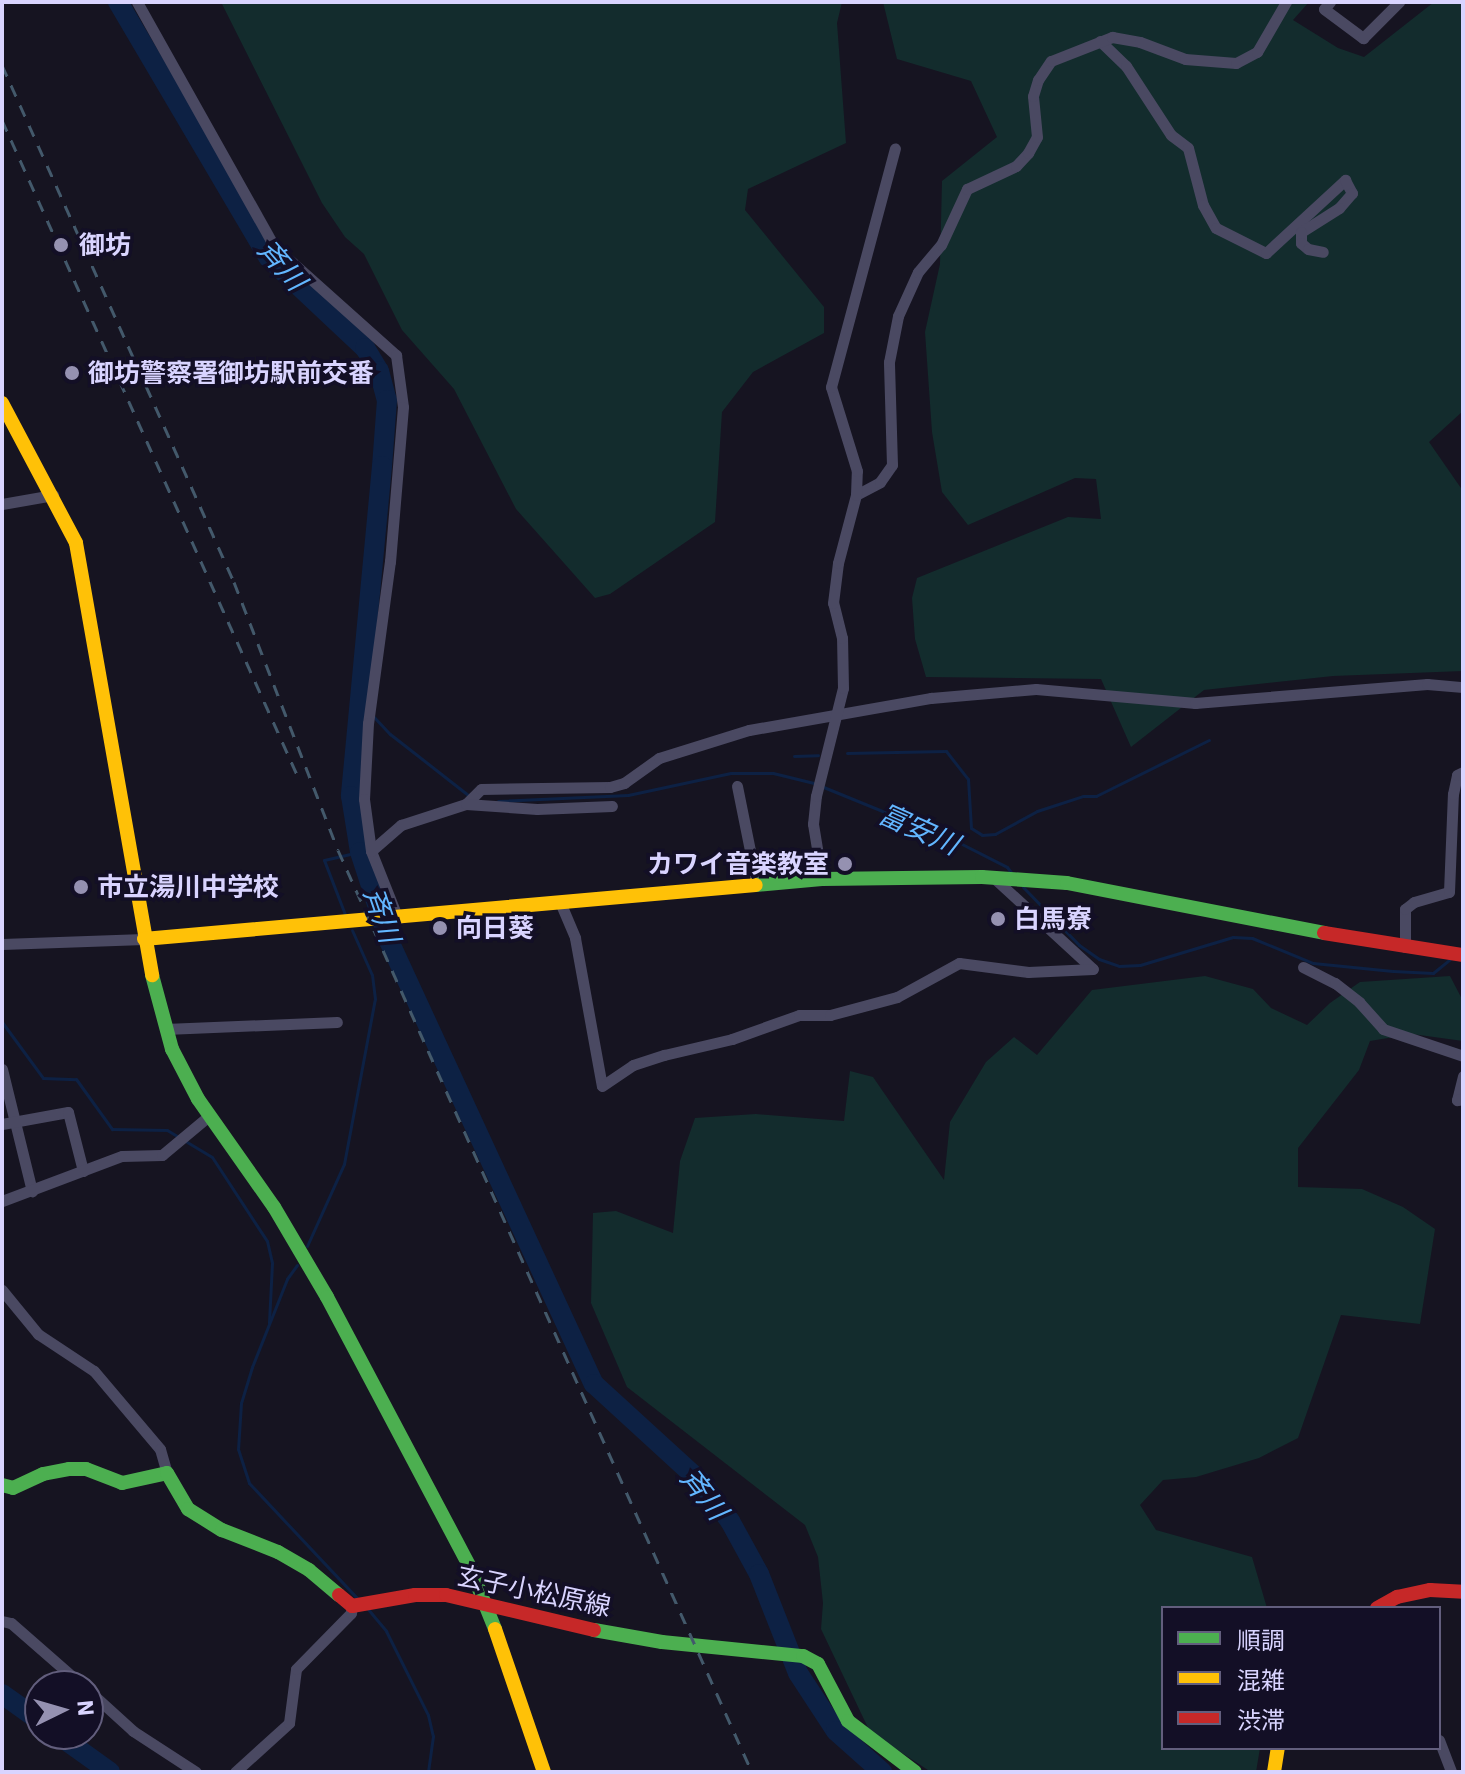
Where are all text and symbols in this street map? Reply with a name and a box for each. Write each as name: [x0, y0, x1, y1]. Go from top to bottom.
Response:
place label: 御坊: [79, 229, 131, 261]
water label: 斉川: [251, 233, 313, 297]
marker: 御坊: [50, 234, 72, 256]
place label: 御坊警察署御坊駅前交番: [88, 357, 374, 389]
marker: 御坊警察署御坊駅前交番: [63, 364, 81, 382]
water label: 富安川: [874, 797, 964, 861]
place label: カワイ音楽教室: [647, 848, 829, 880]
marker: カワイ音楽教室: [836, 855, 854, 873]
place label: 市立湯川中学校: [97, 871, 279, 903]
marker: 市立湯川中学校: [72, 878, 90, 896]
water label: 斉川: [357, 883, 407, 947]
place label: 白馬寮: [1014, 903, 1092, 935]
marker: 白馬寮: [989, 910, 1007, 928]
place label: 向日葵: [456, 912, 534, 944]
marker: 向日葵: [431, 919, 449, 937]
water label: 斉川: [674, 1462, 734, 1526]
street label: 玄子小松原線: [454, 1560, 614, 1622]
legend: [1161, 1606, 1441, 1750]
text: 順調: [1237, 1624, 1285, 1656]
text: 混雑: [1237, 1664, 1285, 1696]
north arrow: [24, 1670, 104, 1750]
text: N: [71, 1699, 102, 1717]
text: 渋滞: [1237, 1704, 1285, 1736]

